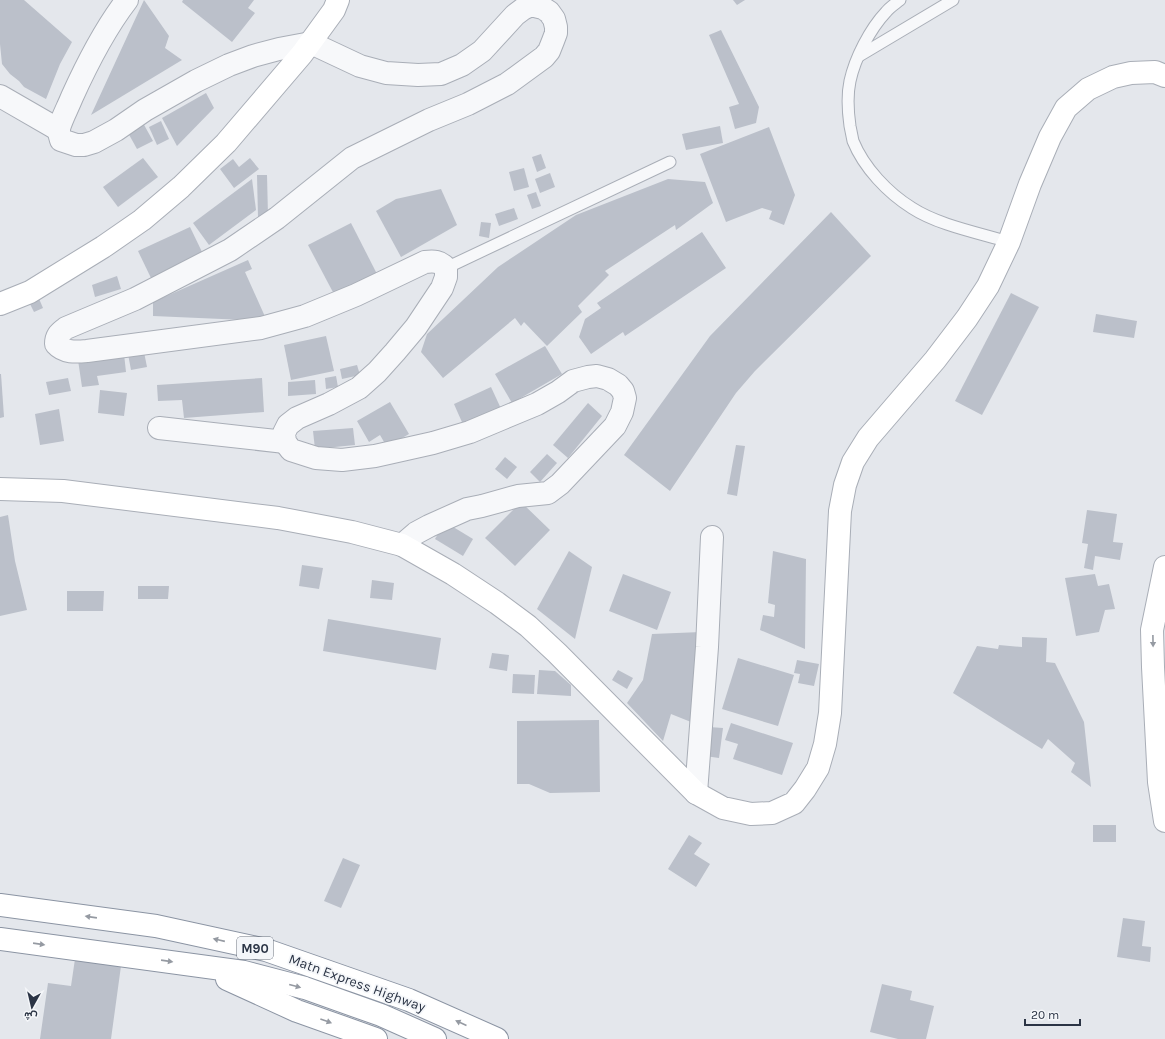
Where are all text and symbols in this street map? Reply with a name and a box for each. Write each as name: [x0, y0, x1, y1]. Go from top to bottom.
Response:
one-way arrow: [1150, 635, 1156, 648]
one-way arrow: [85, 914, 98, 920]
one-way arrow: [213, 937, 225, 943]
road number: M90: [237, 937, 273, 959]
one-way arrow: [33, 941, 45, 947]
street label: Matn Express Highway: [286, 950, 428, 1016]
one-way arrow: [161, 958, 174, 964]
one-way arrow: [289, 983, 301, 989]
north arrow: [12, 987, 52, 1027]
scale bar: [1025, 1001, 1080, 1027]
text: 20 m: [1031, 1008, 1059, 1022]
text: ش: [23, 1009, 38, 1024]
one-way arrow: [321, 1019, 333, 1025]
one-way arrow: [455, 1020, 467, 1026]

